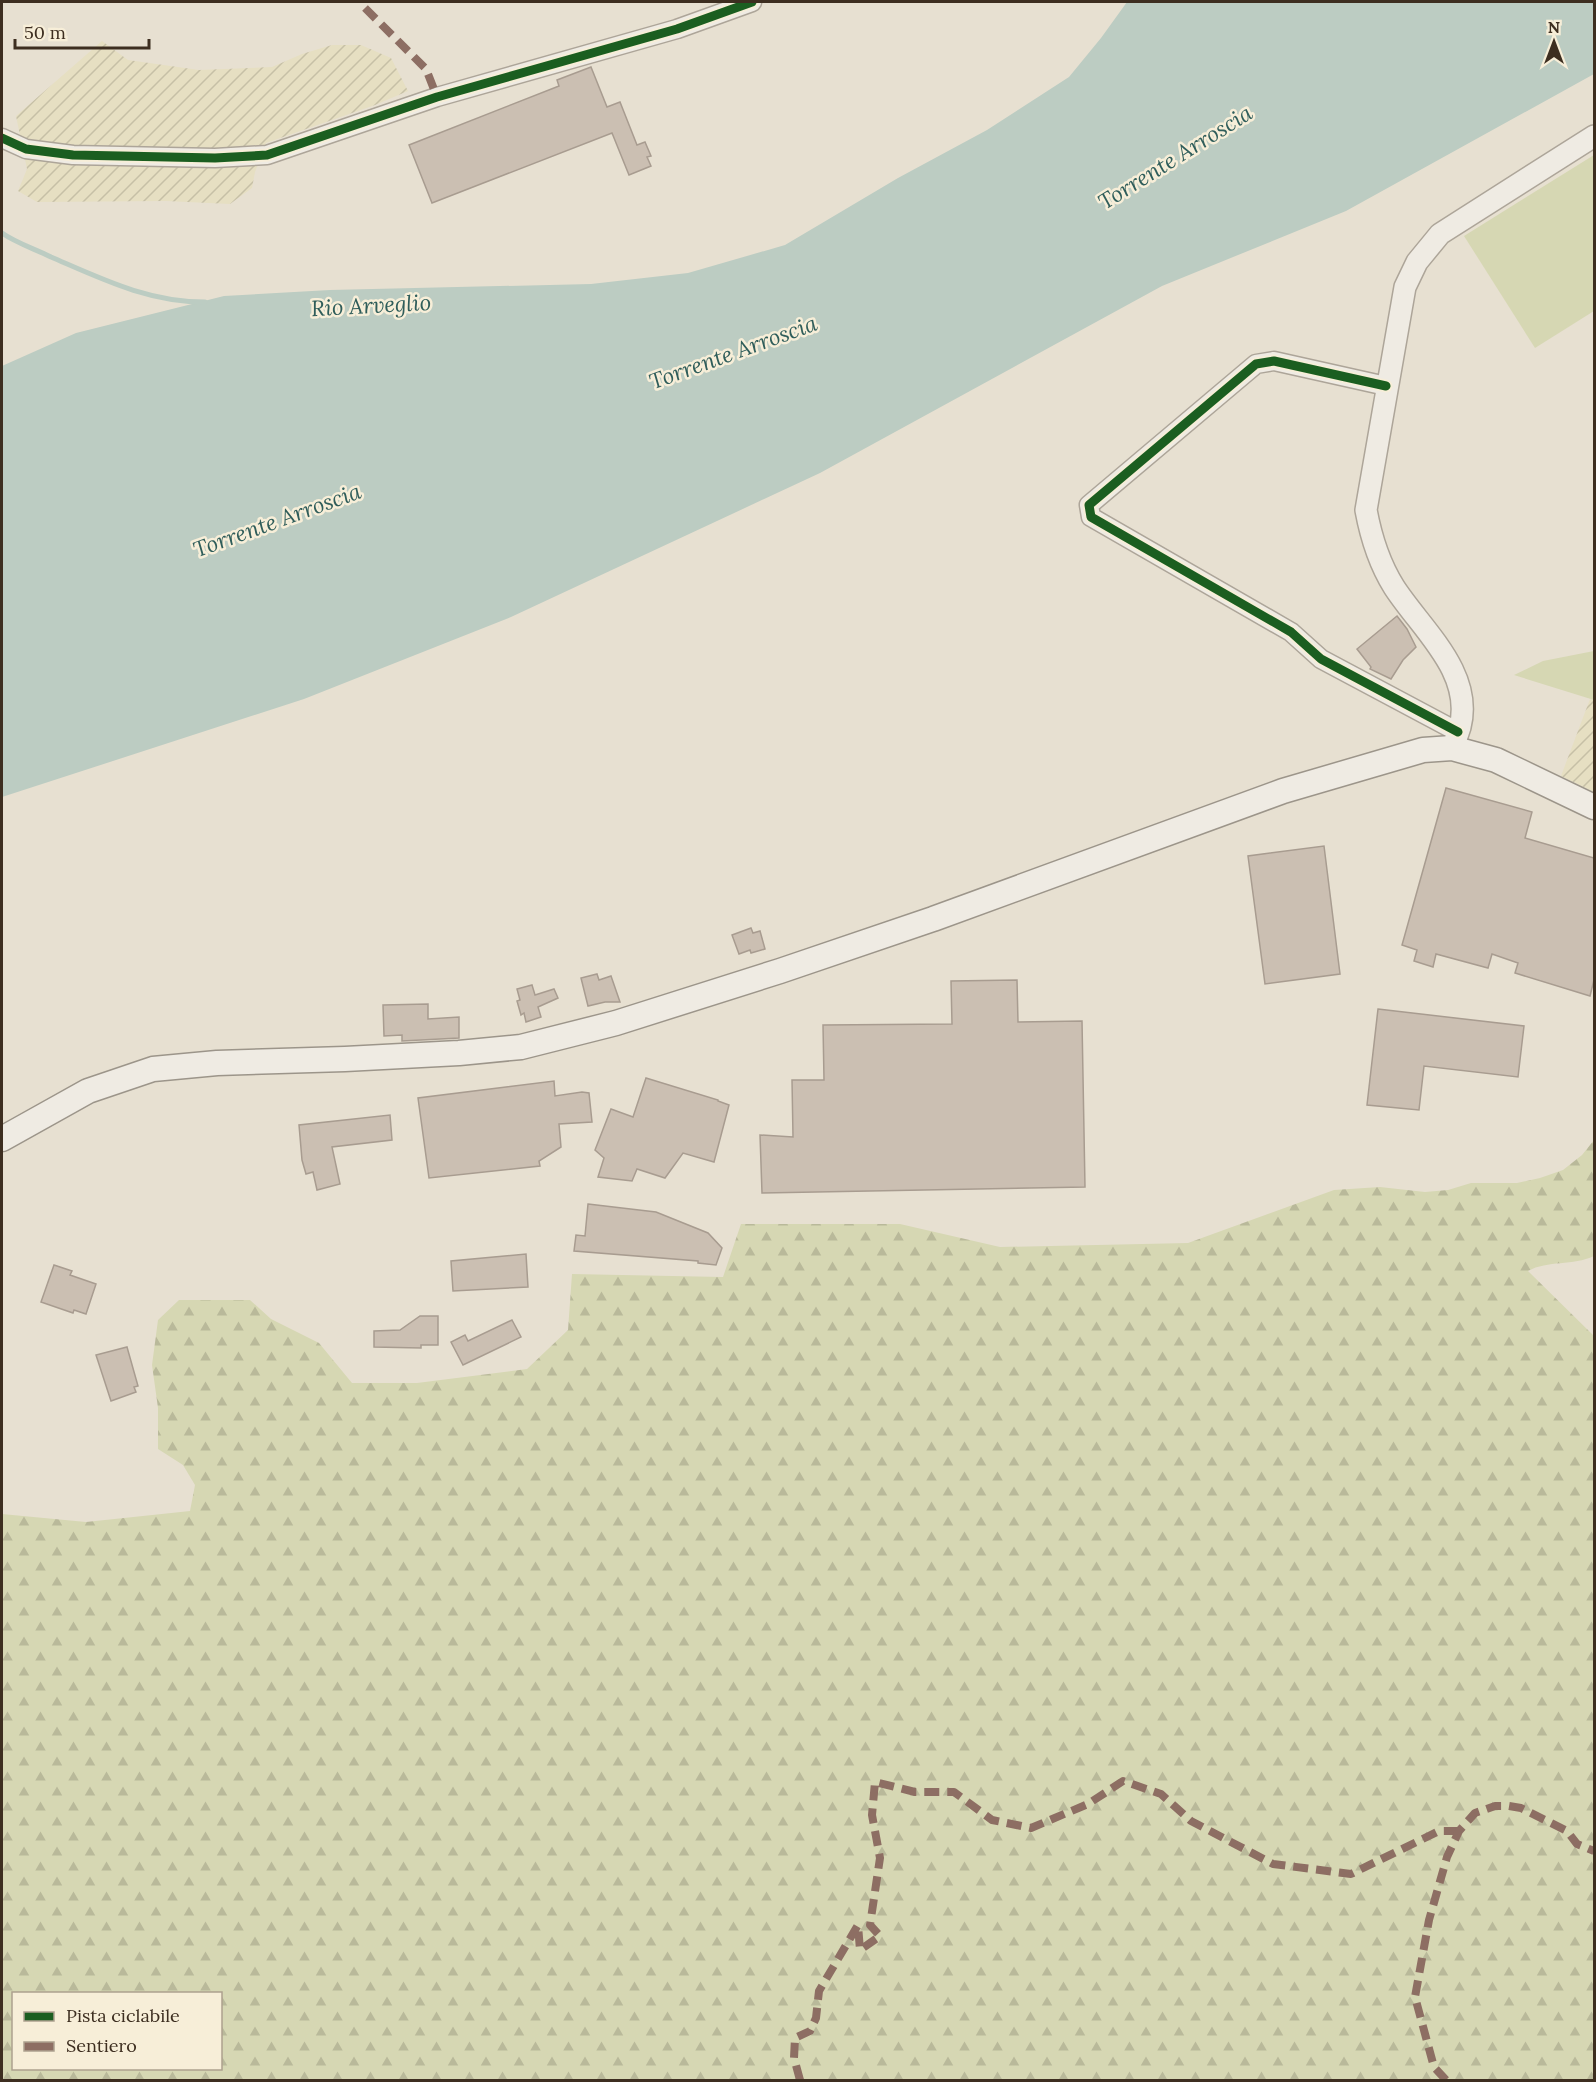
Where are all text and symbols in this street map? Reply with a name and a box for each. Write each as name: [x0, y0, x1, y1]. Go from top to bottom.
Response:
scale bar: [15, 12, 148, 50]
north arrow: [1524, 12, 1584, 72]
text: N: [1548, 17, 1560, 37]
text: 50 m: [24, 21, 66, 44]
water label: Torrente Arroscia: [1093, 98, 1258, 216]
water label: Rio Arveglio: [310, 288, 432, 322]
water label: Torrente Arroscia: [645, 308, 822, 395]
water label: Torrente Arroscia: [189, 476, 366, 563]
legend: [12, 1992, 222, 2070]
text: Pista ciclabile: [66, 2004, 180, 2027]
text: Sentiero: [66, 2034, 137, 2057]

